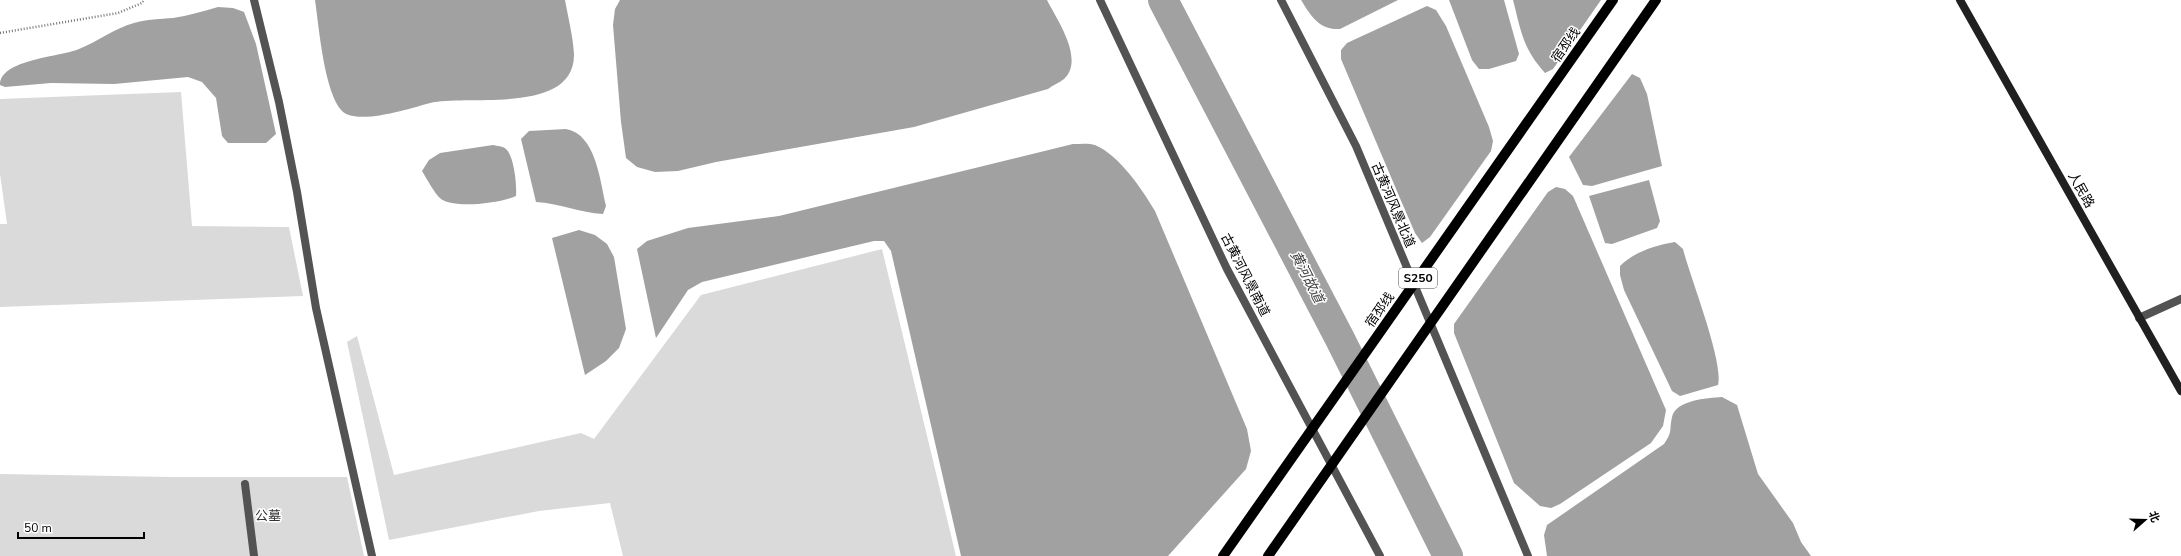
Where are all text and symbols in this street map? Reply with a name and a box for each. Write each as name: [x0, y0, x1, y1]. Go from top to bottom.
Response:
street label: 宿邳线: [1547, 24, 1585, 66]
street label: 古黄河风景北道: [1367, 160, 1419, 250]
street label: 人民路: [2064, 169, 2098, 211]
street label: 古黄河风景南道: [1216, 230, 1274, 320]
water label: 黄河故道: [1286, 248, 1329, 308]
road number: S250: [1399, 268, 1437, 288]
street label: 宿邳线: [1361, 289, 1399, 331]
north arrow: [2125, 500, 2165, 540]
park label: 公墓: [255, 507, 281, 525]
text: 北: [2145, 509, 2163, 524]
scale bar: [18, 514, 144, 540]
text: 50 m: [24, 520, 52, 536]

